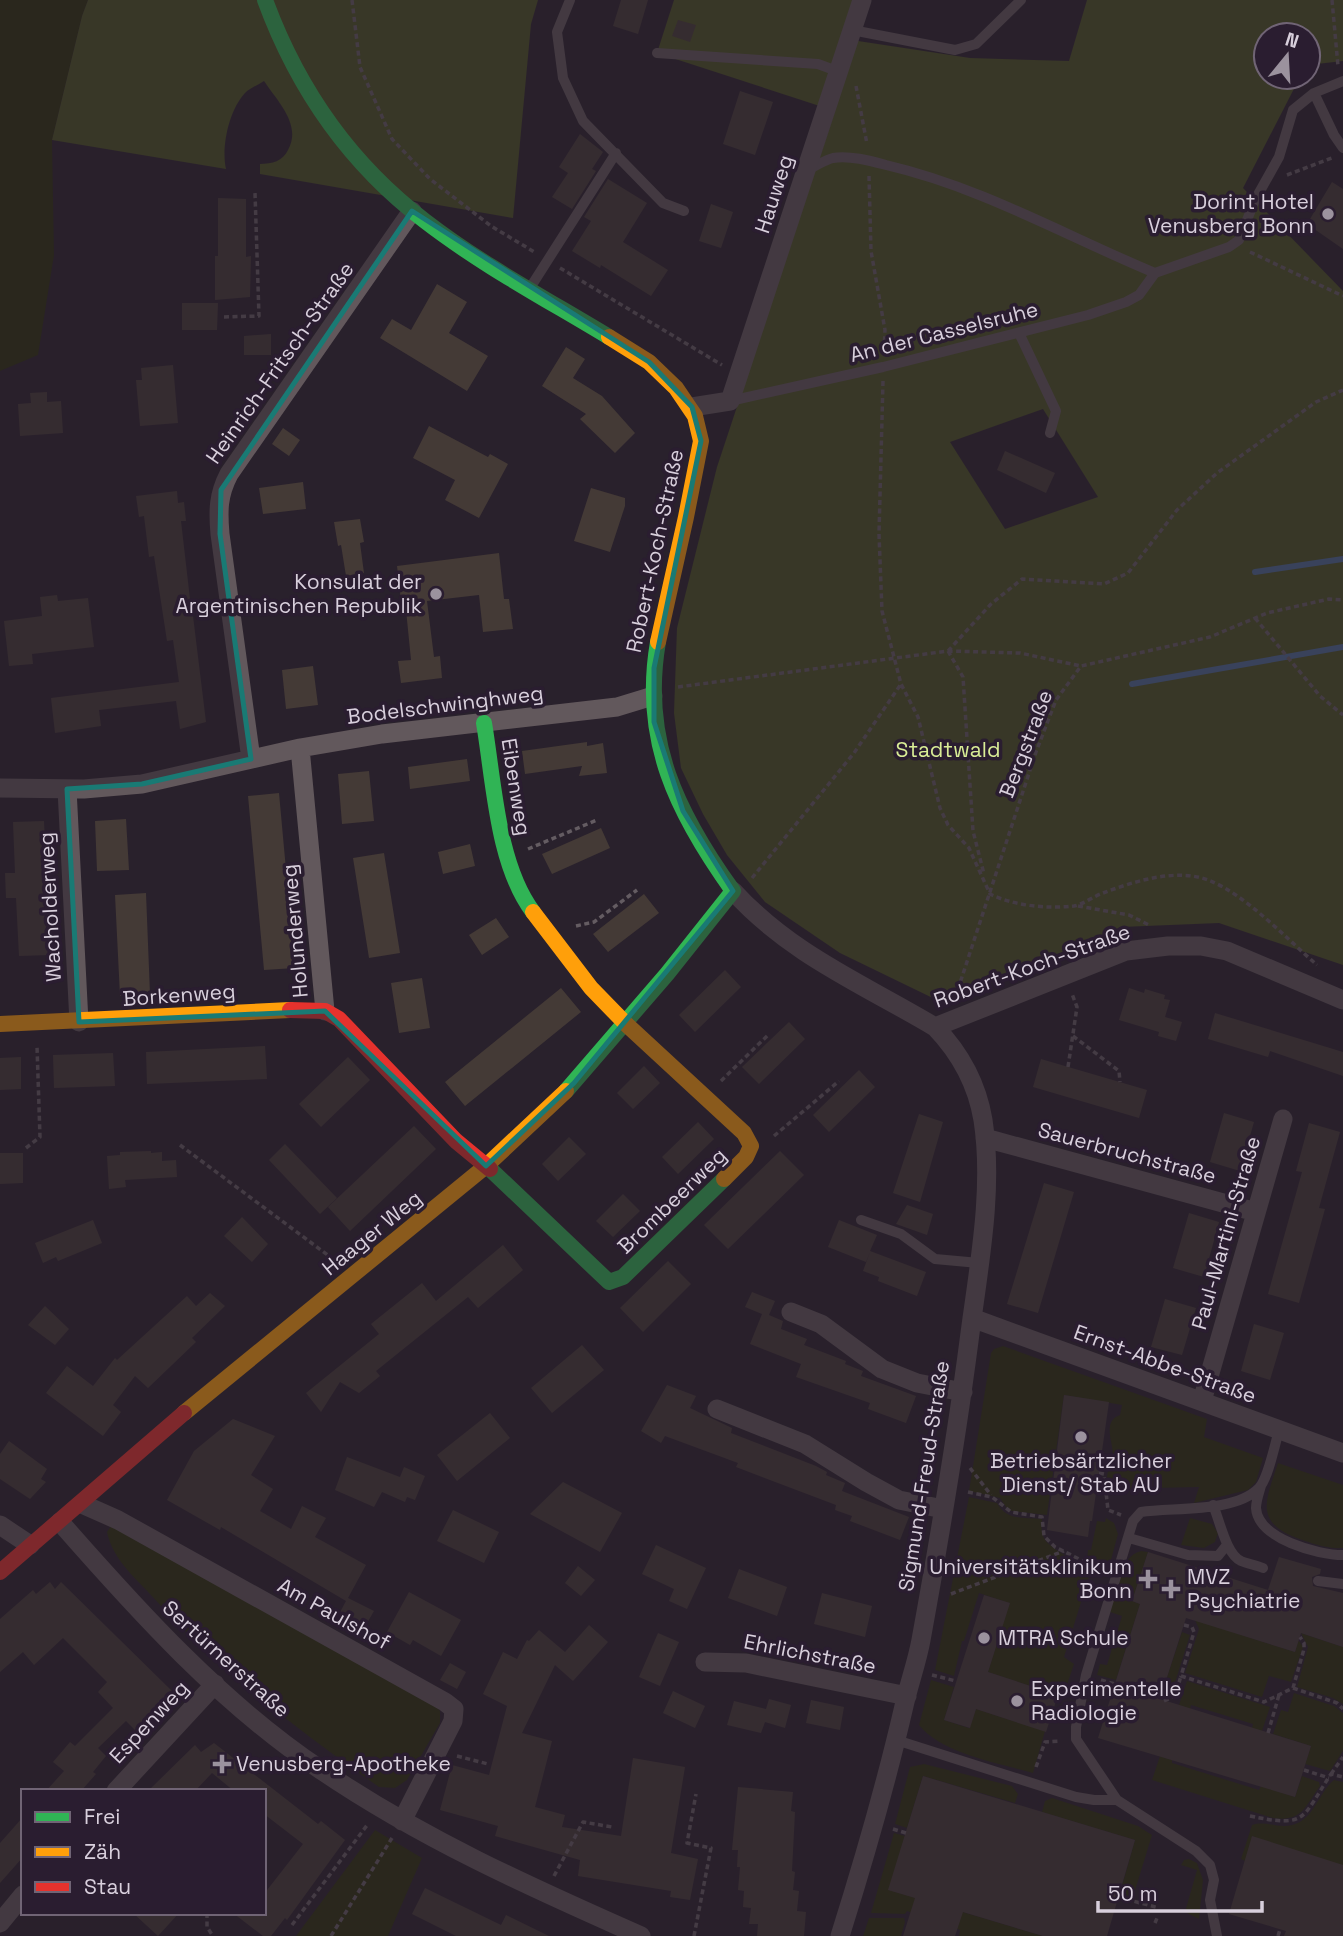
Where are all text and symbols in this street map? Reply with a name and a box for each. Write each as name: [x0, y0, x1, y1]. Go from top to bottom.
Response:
north arrow: [1252, 21, 1322, 91]
text: N: [1282, 26, 1302, 54]
street label: Hauweg: [748, 151, 799, 237]
place label: Dorint Hotel Venusberg Bonn: [1148, 188, 1314, 239]
marker: Dorint Hotel Venusberg Bonn: [1320, 206, 1336, 222]
street label: Heinrich-Fritsch-Straße: [200, 257, 360, 469]
street label: An der Casselsruhe: [847, 295, 1041, 368]
street label: Robert-Koch-Straße: [620, 447, 689, 655]
place label: Konsulat der Argentinischen Republik: [176, 568, 422, 619]
marker: Konsulat der Argentinischen Republik: [428, 586, 444, 602]
street label: Bodelschwinghweg: [345, 679, 545, 730]
street label: Bergstraße: [993, 686, 1058, 801]
street label: Eibenweg: [495, 736, 538, 838]
park label: Stadtwald: [896, 736, 1000, 763]
street label: Wacholderweg: [32, 831, 67, 983]
street label: Holunderweg: [275, 863, 314, 999]
street label: Robert-Koch-Straße: [930, 917, 1134, 1014]
street label: Borkenweg: [122, 977, 236, 1012]
street label: Sauerbruchstraße: [1035, 1116, 1219, 1189]
street label: Paul-Martini-Straße: [1185, 1133, 1266, 1333]
street label: Brombeerweg: [611, 1142, 732, 1259]
street label: Haager Weg: [316, 1184, 427, 1281]
street label: Ernst-Abbe-Straße: [1070, 1318, 1260, 1409]
street label: Sigmund-Freud-Straße: [892, 1359, 955, 1593]
marker: Betriebsärtzlicher Dienst/ Stab AU: [1073, 1429, 1089, 1445]
place label: Betriebsärtzlicher Dienst/ Stab AU: [990, 1447, 1172, 1498]
place label: Universitätsklinikum Bonn: [929, 1553, 1132, 1604]
place label: MVZ Psychiatrie: [1187, 1563, 1300, 1614]
marker: Universitätsklinikum Bonn: [1138, 1569, 1158, 1589]
street label: Am Paulshof: [273, 1572, 395, 1656]
marker: MVZ Psychiatrie: [1161, 1579, 1181, 1599]
street label: Sertürnerstraße: [157, 1594, 296, 1723]
place label: MTRA Schule: [998, 1624, 1129, 1651]
street label: Ehrlichstraße: [742, 1627, 878, 1680]
marker: MTRA Schule: [976, 1630, 992, 1646]
street label: Espenweg: [103, 1674, 194, 1769]
place label: Experimentelle Radiologie: [1031, 1675, 1182, 1726]
marker: Experimentelle Radiologie: [1009, 1693, 1025, 1709]
place label: Venusberg-Apotheke: [236, 1750, 451, 1777]
marker: Venusberg-Apotheke: [214, 1756, 230, 1772]
legend: [21, 1789, 266, 1915]
text: Frei: [84, 1803, 120, 1830]
text: Zäh: [84, 1838, 121, 1865]
scale bar: [1098, 1870, 1262, 1914]
text: Stau: [84, 1873, 131, 1900]
text: 50 m: [1108, 1880, 1158, 1907]

